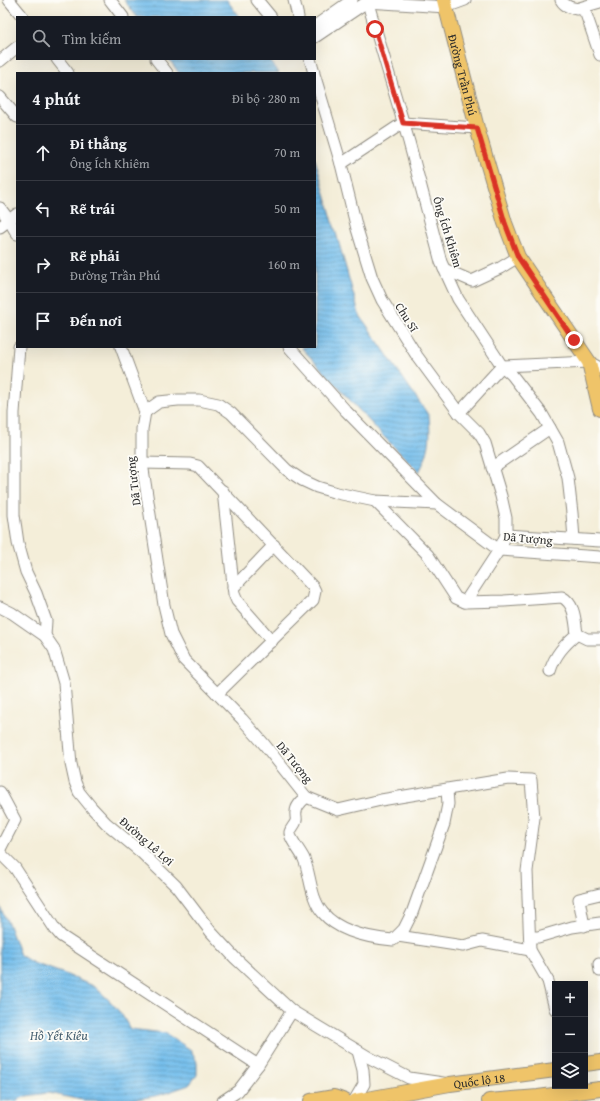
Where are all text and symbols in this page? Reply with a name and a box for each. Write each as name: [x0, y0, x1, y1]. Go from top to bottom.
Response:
search box: [16, 16, 316, 60]
route start: [366, 20, 384, 38]
icon: search: [30, 27, 52, 49]
text: Tìm kiếm: [62, 28, 121, 49]
street label: Đường Trần Phú: [445, 32, 482, 118]
text: 4 phút: [32, 86, 80, 111]
text: Đi bộ · 280 m: [232, 89, 300, 108]
text: Đi thẳng: [70, 133, 127, 154]
icon: ahead: [32, 142, 54, 164]
text: 70 m: [274, 143, 300, 162]
text: Ông Ích Khiêm: [70, 154, 150, 173]
street label: Ông Ích Khiêm: [429, 194, 467, 270]
icon: left: [32, 198, 54, 220]
text: Rẽ trái: [70, 198, 115, 219]
text: 50 m: [274, 199, 300, 218]
text: Rẽ phải: [70, 245, 120, 266]
icon: right: [32, 254, 54, 276]
text: 160 m: [268, 255, 300, 274]
text: Đường Trần Phú: [70, 266, 160, 285]
street label: Chu Sĩ: [391, 299, 423, 335]
icon: arrive: [32, 310, 54, 332]
text: Đến nơi: [70, 310, 122, 331]
route end: [565, 331, 583, 349]
street label: Dã Tượng: [122, 455, 144, 507]
street label: Dã Tượng: [503, 527, 553, 549]
street label: Dã Tượng: [273, 737, 317, 787]
street label: Đường Lê Lợi: [116, 813, 178, 870]
map controls: [552, 981, 588, 1089]
button: +: [552, 981, 588, 1017]
button: −: [552, 1017, 588, 1053]
water label: Hồ Yết Kiêu: [29, 1026, 88, 1045]
button: layers: [552, 1053, 588, 1089]
street label: Quốc lộ 18: [453, 1068, 506, 1092]

